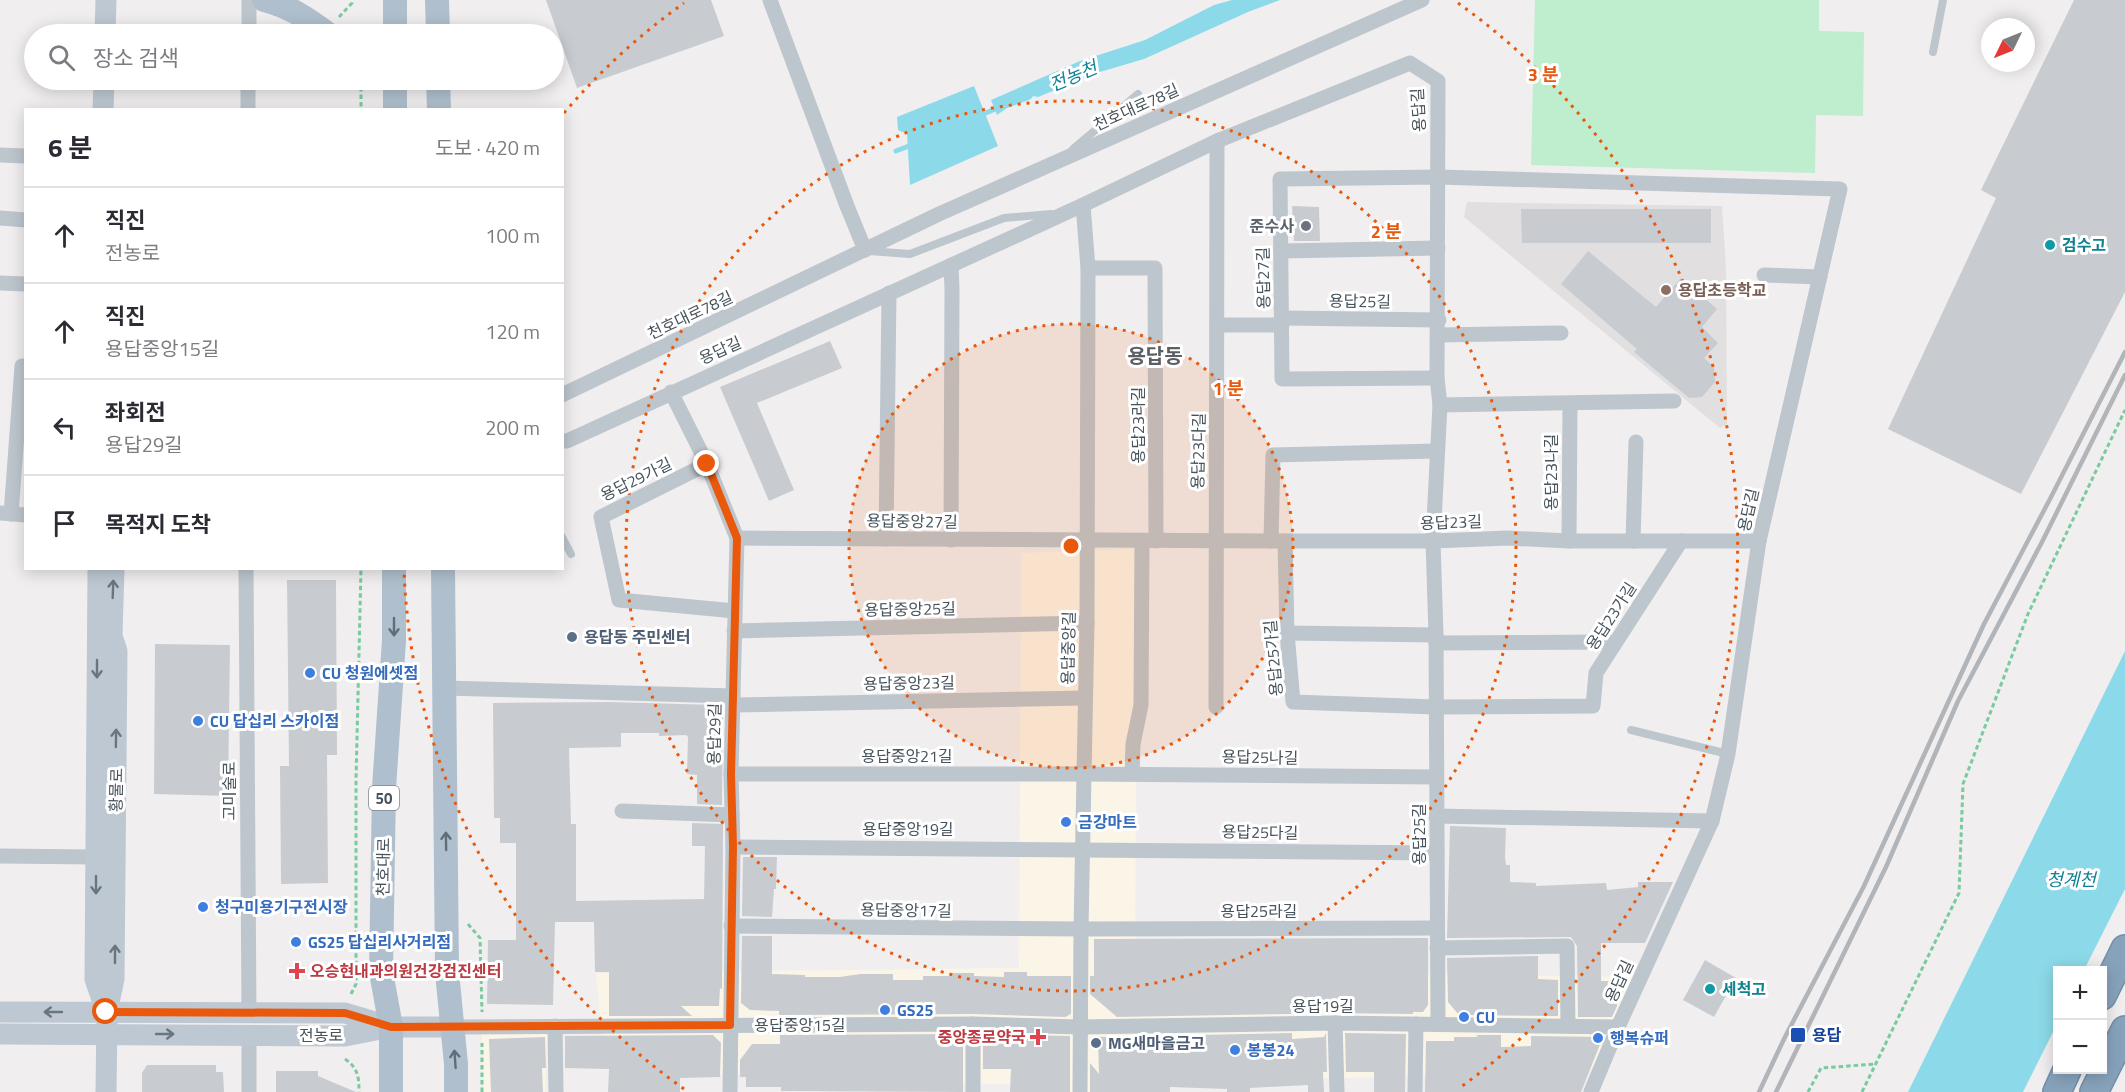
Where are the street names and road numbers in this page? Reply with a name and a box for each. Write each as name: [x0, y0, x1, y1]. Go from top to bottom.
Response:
street label: 천호대로78길: [1089, 77, 1183, 137]
street label: 용답길: [1405, 87, 1431, 133]
street label: 용답27길: [1250, 247, 1276, 309]
street label: 천호대로78길: [643, 285, 737, 345]
street label: 용답25길: [1329, 288, 1391, 314]
street label: 용답길: [695, 330, 745, 370]
street label: 용답23라길: [1126, 387, 1150, 463]
street label: 용답23다길: [1185, 412, 1211, 490]
street label: 용답23나길: [1539, 434, 1563, 510]
street label: 용답29가길: [596, 451, 676, 507]
street label: 용답길: [1731, 486, 1765, 534]
street label: 용답중앙27길: [866, 508, 958, 534]
street label: 용답23길: [1420, 509, 1482, 535]
street label: 용답23가길: [1580, 577, 1642, 655]
street label: 용답중앙25길: [864, 596, 956, 622]
street label: 용답중앙길: [1055, 611, 1081, 685]
street label: 용답25가길: [1258, 619, 1288, 697]
street label: 용답중앙23길: [863, 670, 955, 696]
street label: 용답29길: [701, 703, 727, 765]
street label: 용답중앙21길: [861, 744, 953, 768]
street label: 용답25나길: [1221, 744, 1299, 770]
street label: 고미술로: [217, 761, 241, 820]
street label: 황물로: [104, 767, 128, 812]
road number: 50: [369, 786, 399, 810]
street label: 용답25길: [1407, 803, 1431, 865]
street label: 용답중앙19길: [862, 817, 954, 841]
street label: 용답25다길: [1221, 819, 1299, 845]
street label: 천호대로: [370, 837, 396, 897]
street label: 용답중앙17길: [860, 897, 952, 923]
street label: 용답25라길: [1221, 899, 1297, 923]
street label: 용답길: [1599, 956, 1639, 1006]
street label: 용답19길: [1292, 994, 1354, 1018]
street label: 용답중앙15길: [754, 1013, 846, 1037]
street label: 전농로: [299, 1023, 343, 1047]

